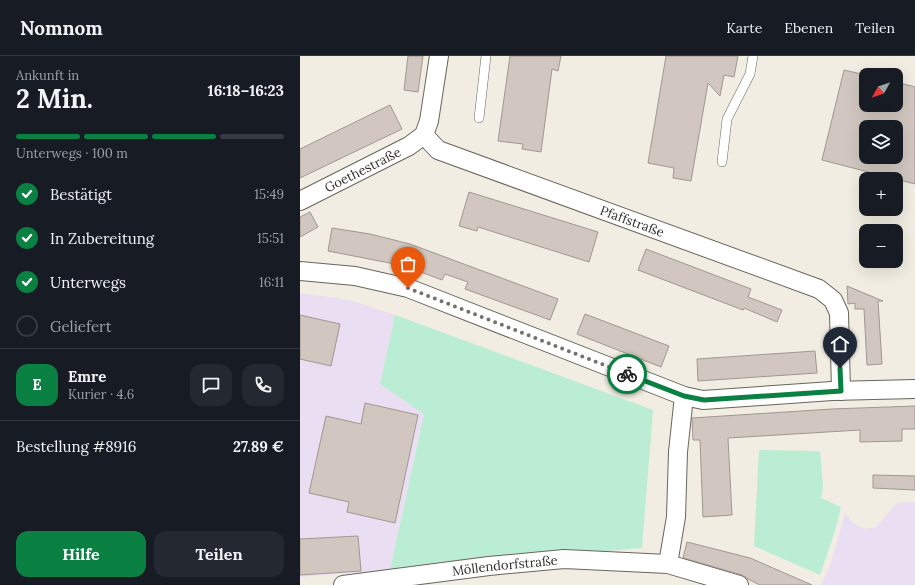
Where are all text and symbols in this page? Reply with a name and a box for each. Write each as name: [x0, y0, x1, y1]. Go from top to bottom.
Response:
text: Nomnom: [20, 16, 103, 40]
text: Karte: [726, 19, 762, 37]
text: Ebenen: [784, 19, 833, 37]
text: Teilen: [855, 19, 895, 37]
text: Ankunft in: [16, 67, 79, 84]
north arrow: [859, 68, 903, 112]
map controls: [859, 68, 903, 268]
text: 16:18–16:23: [208, 81, 284, 100]
text: 2 Min.: [16, 82, 93, 115]
button: layers: [859, 120, 903, 164]
street label: Goethestraße: [322, 143, 404, 196]
text: Unterwegs · 100 m: [16, 145, 128, 162]
button: +: [859, 172, 903, 216]
icon: check: [16, 183, 38, 205]
text: Bestätigt: [50, 185, 112, 204]
text: 15:49: [254, 186, 284, 203]
street label: Pfaffstraße: [598, 202, 667, 241]
button: −: [859, 224, 903, 268]
icon: check: [16, 227, 38, 249]
text: In Zubereitung: [50, 229, 154, 248]
text: 15:51: [257, 230, 284, 247]
pin: [391, 247, 425, 288]
icon: bag: [397, 253, 419, 275]
icon: check: [16, 271, 38, 293]
text: Unterwegs: [50, 273, 126, 292]
text: 16:11: [259, 274, 284, 291]
text: Geliefert: [50, 317, 112, 336]
pin: [823, 327, 857, 368]
icon: home: [829, 333, 851, 355]
courier: [607, 354, 647, 394]
icon: bike: [616, 363, 638, 385]
button: chat: [190, 364, 232, 406]
button: phone: [242, 364, 284, 406]
text: Emre: [68, 367, 106, 386]
text: E: [32, 375, 42, 394]
text: Kurier · 4.6: [68, 386, 134, 403]
text: Bestellung #8916: [16, 437, 136, 456]
text: 27.89 €: [233, 437, 284, 456]
button: Hilfe: [16, 531, 146, 577]
button: Teilen: [154, 531, 284, 577]
street label: Möllendorfstraße: [451, 552, 558, 580]

